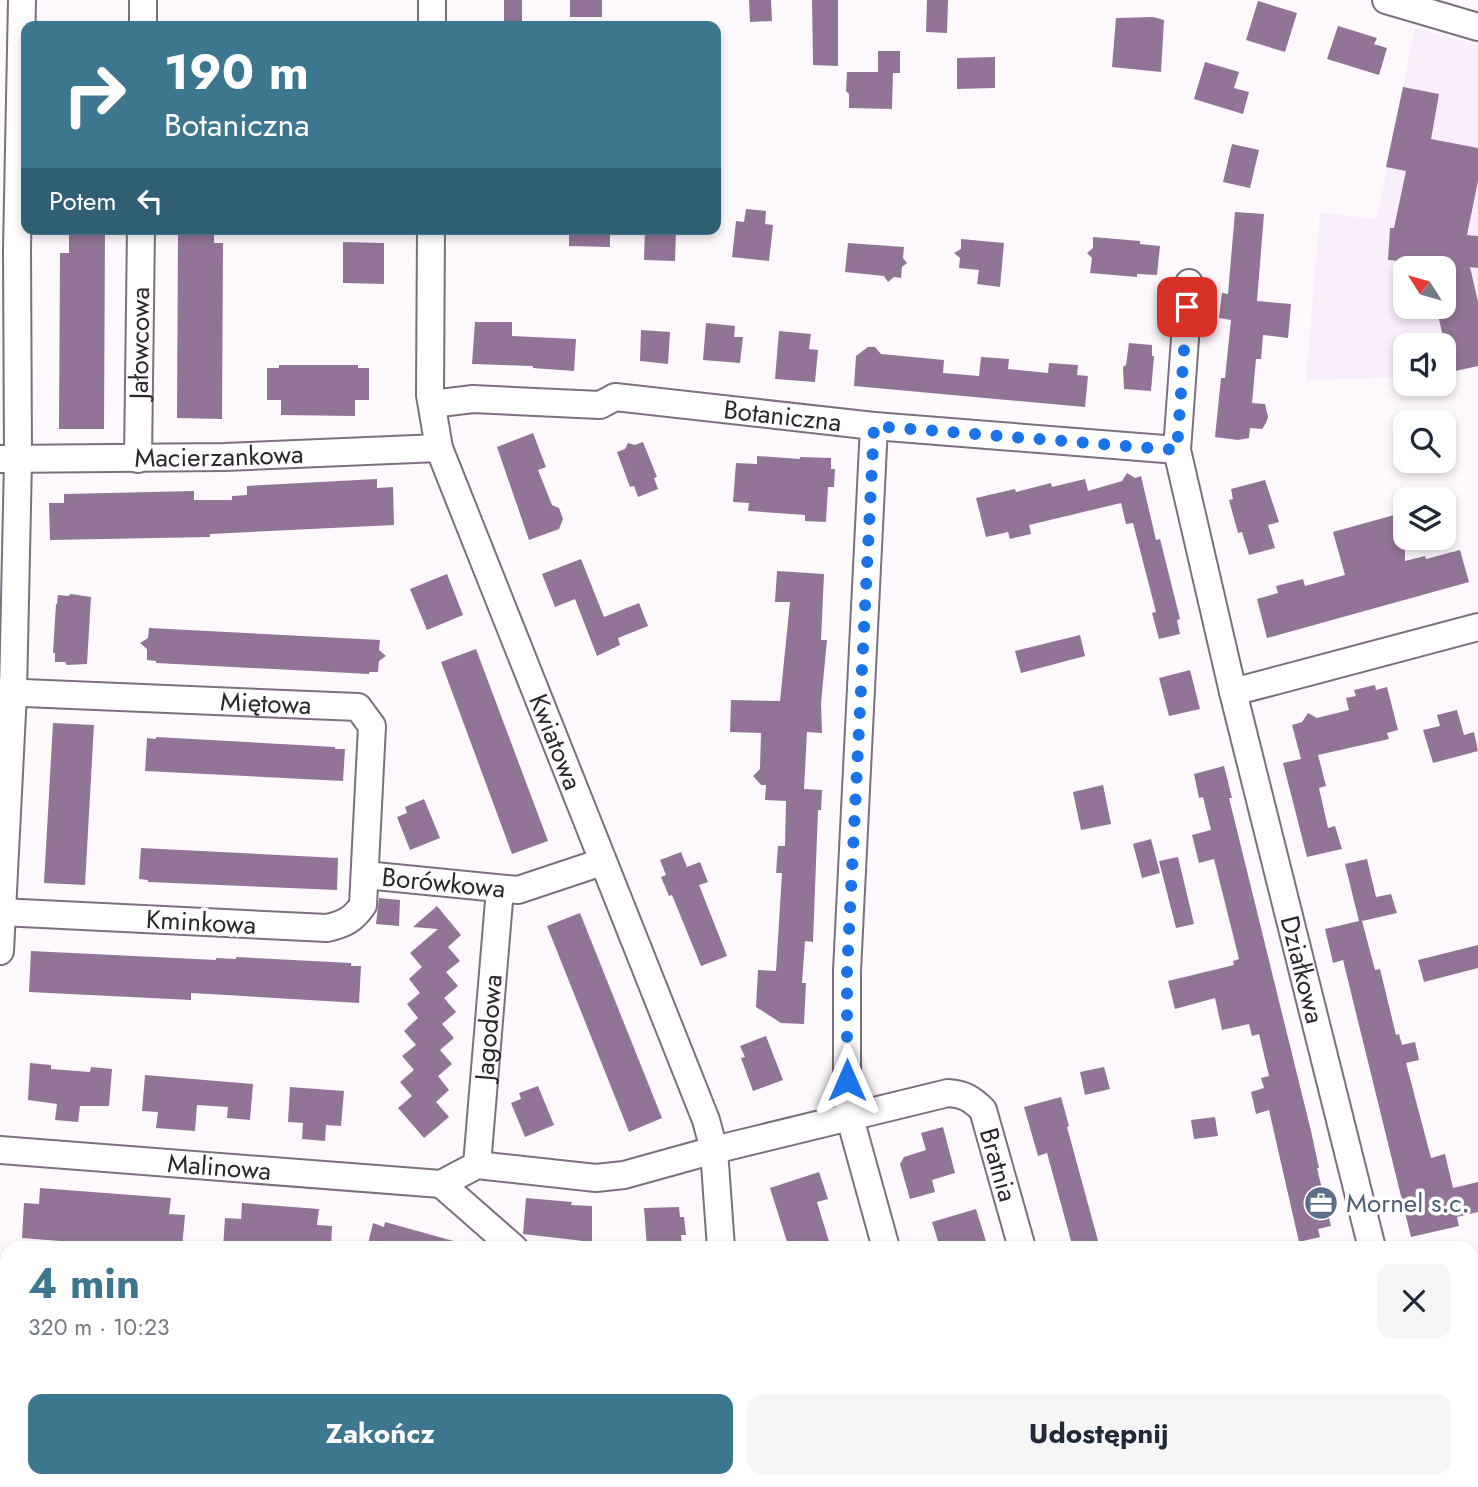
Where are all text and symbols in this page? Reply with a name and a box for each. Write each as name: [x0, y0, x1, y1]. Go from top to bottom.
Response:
text: 190 m: [164, 37, 309, 107]
icon: right: [49, 49, 140, 140]
text: Botaniczna: [164, 102, 310, 148]
text: Potem: [49, 182, 117, 220]
icon: left: [131, 182, 169, 220]
north arrow: [1393, 256, 1456, 318]
map controls: [1393, 256, 1456, 550]
pin: [1157, 277, 1217, 337]
street label: Jałowcowa: [120, 287, 159, 402]
icon: arrive: [1168, 288, 1206, 326]
button: sound: [1393, 333, 1456, 396]
street label: Botaniczna: [722, 390, 843, 441]
button: search: [1393, 410, 1456, 473]
street label: Macierzankowa: [134, 435, 304, 477]
button: layers: [1393, 487, 1456, 550]
street label: Miętowa: [219, 682, 312, 724]
street label: Kwiatowa: [520, 688, 592, 796]
street label: Borówkowa: [380, 858, 507, 908]
street label: Kminkowa: [145, 900, 257, 944]
street label: Działkowa: [1271, 912, 1334, 1028]
street label: Jagodowa: [465, 973, 512, 1085]
position arrow: [810, 1043, 884, 1117]
street label: Bratnia: [970, 1123, 1027, 1206]
street label: Malinowa: [166, 1144, 273, 1190]
office icon: Mornel s.c.: [1302, 1184, 1340, 1222]
place label: Mornel s.c.: [1346, 1184, 1470, 1222]
text: 4 min: [28, 1253, 140, 1314]
button: close: [1377, 1264, 1451, 1338]
text: 320 m · 10:23: [28, 1310, 170, 1344]
button: Zakończ: [28, 1394, 733, 1474]
button: Udostępnij: [747, 1394, 1451, 1474]

